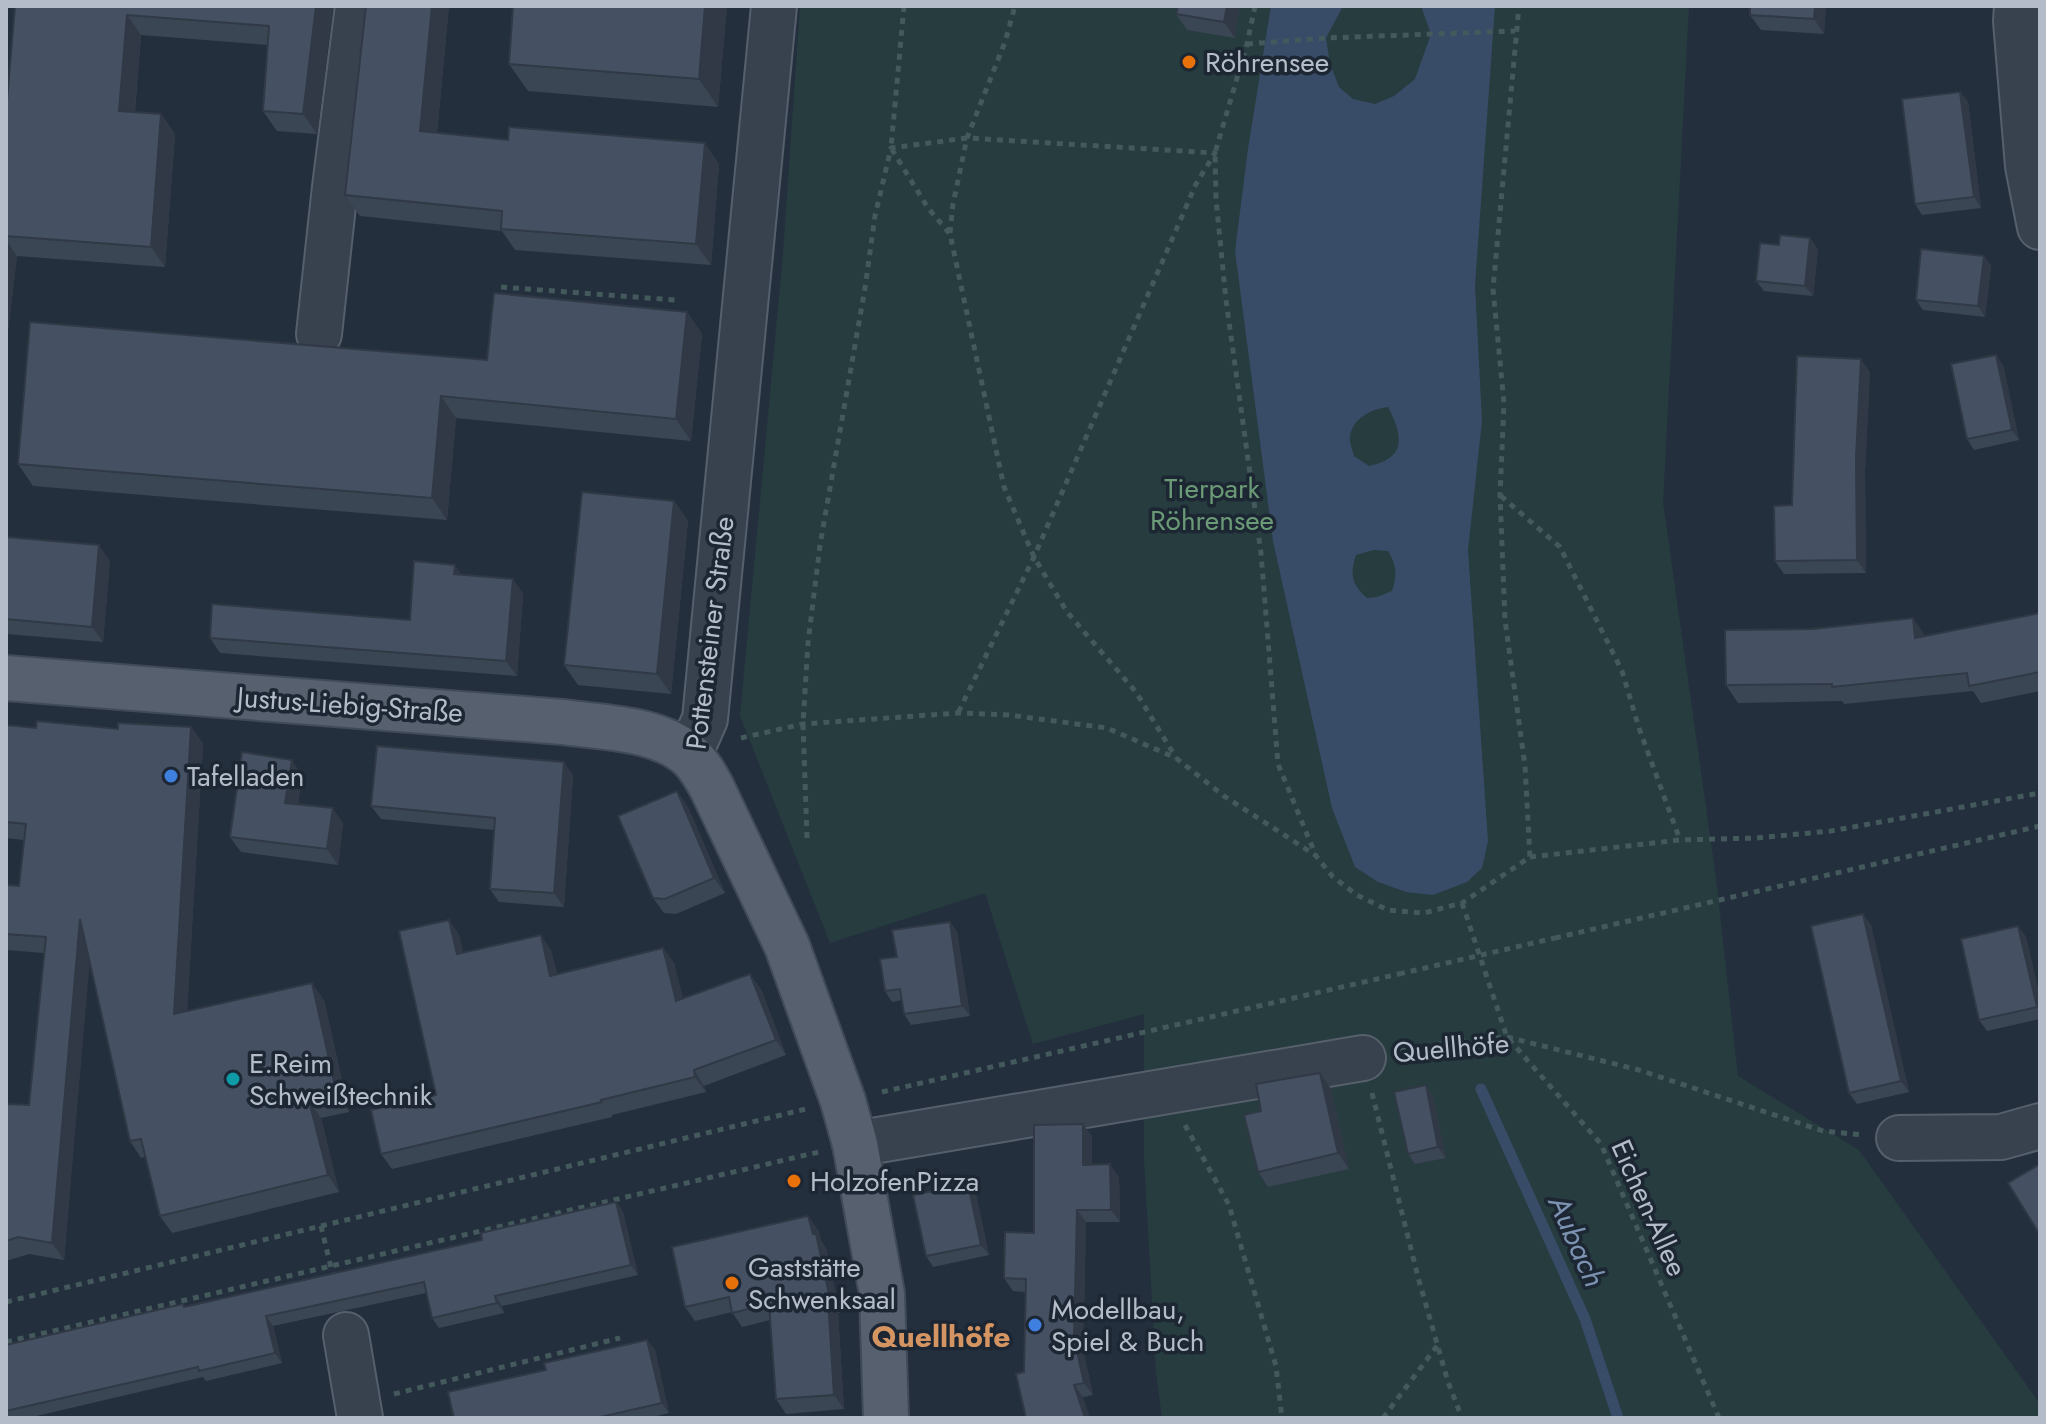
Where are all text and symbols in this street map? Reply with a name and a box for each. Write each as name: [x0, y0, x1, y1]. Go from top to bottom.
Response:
place label: Röhrensee: [1205, 42, 1329, 83]
marker: Röhrensee: [1180, 53, 1198, 71]
park label: Tierpark Röhrensee: [1150, 468, 1274, 541]
street label: Pottensteiner Straße: [675, 514, 745, 752]
street label: Justus-Liebig-Straße: [232, 676, 464, 733]
place label: Tafelladen: [187, 756, 305, 797]
marker: Tafelladen: [162, 767, 180, 785]
street label: Quellhöfe: [1391, 1022, 1511, 1074]
place label: E.Reim Schweißtechnik: [249, 1043, 433, 1116]
marker: E.Reim Schweißtechnik: [224, 1070, 242, 1088]
street label: Eichen-Allee: [1601, 1133, 1697, 1283]
place label: HolzofenPizza: [810, 1161, 979, 1202]
marker: HolzofenPizza: [785, 1172, 803, 1190]
water label: Aubach: [1537, 1187, 1616, 1294]
place label: Gaststätte Schwenksaal: [748, 1247, 896, 1320]
marker: Gaststätte Schwenksaal: [723, 1274, 741, 1292]
place label: Modellbau, Spiel & Buch: [1051, 1289, 1205, 1362]
district label: Quellhöfe: [872, 1315, 1010, 1358]
marker: Modellbau, Spiel & Buch: [1026, 1316, 1044, 1334]

